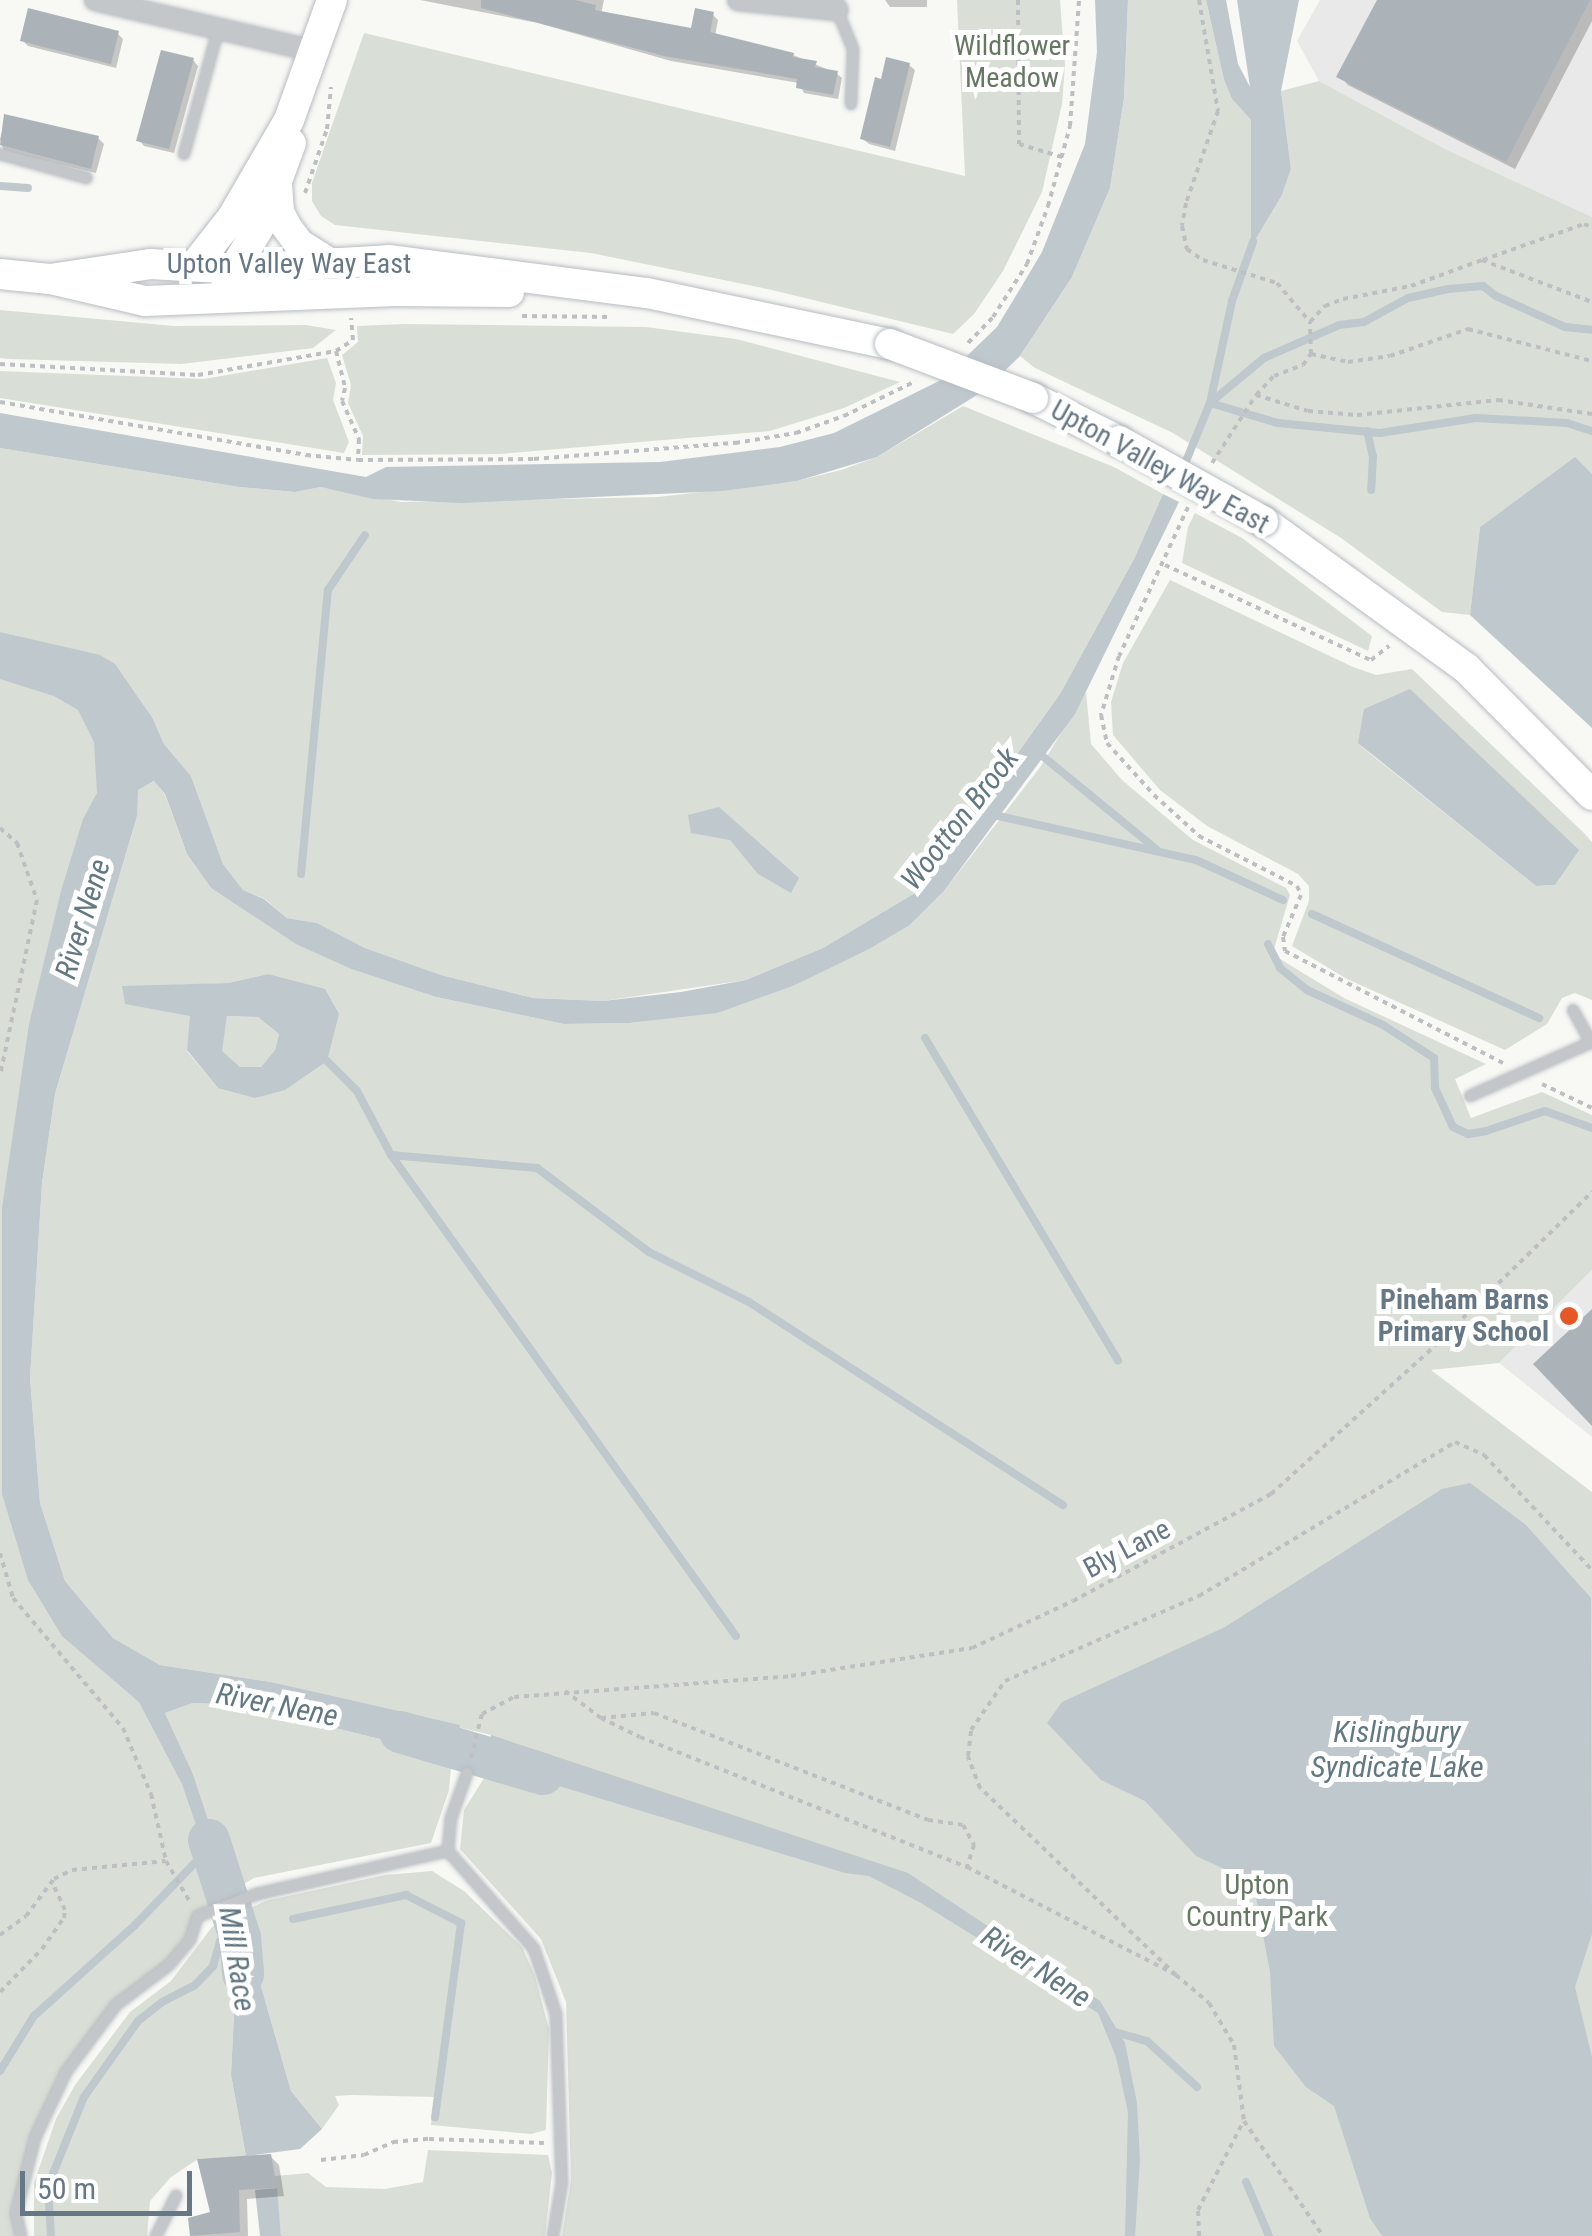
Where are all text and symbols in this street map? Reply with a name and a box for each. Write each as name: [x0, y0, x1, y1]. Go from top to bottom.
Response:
park label: Wildflower Meadow: [954, 29, 1070, 95]
street label: Upton Valley Way East: [167, 247, 411, 281]
street label: Upton Valley Way East: [1045, 393, 1275, 541]
water label: Wootton Brook: [893, 741, 1027, 897]
water label: River Nene: [48, 855, 118, 983]
place label: Pineham Barns Primary School: [1378, 1283, 1549, 1349]
marker: Pineham Barns Primary School: [1558, 1305, 1580, 1327]
street label: Bly Lane: [1078, 1512, 1176, 1586]
water label: River Nene: [213, 1676, 341, 1734]
water label: Kislingbury Syndicate Lake: [1310, 1714, 1484, 1784]
park label: Upton Country Park: [1186, 1868, 1328, 1934]
water label: Mill Race: [211, 1904, 263, 2014]
water label: River Nene: [975, 1918, 1097, 2016]
scale bar: [25, 2151, 198, 2213]
text: 50 m: [37, 2171, 96, 2206]

